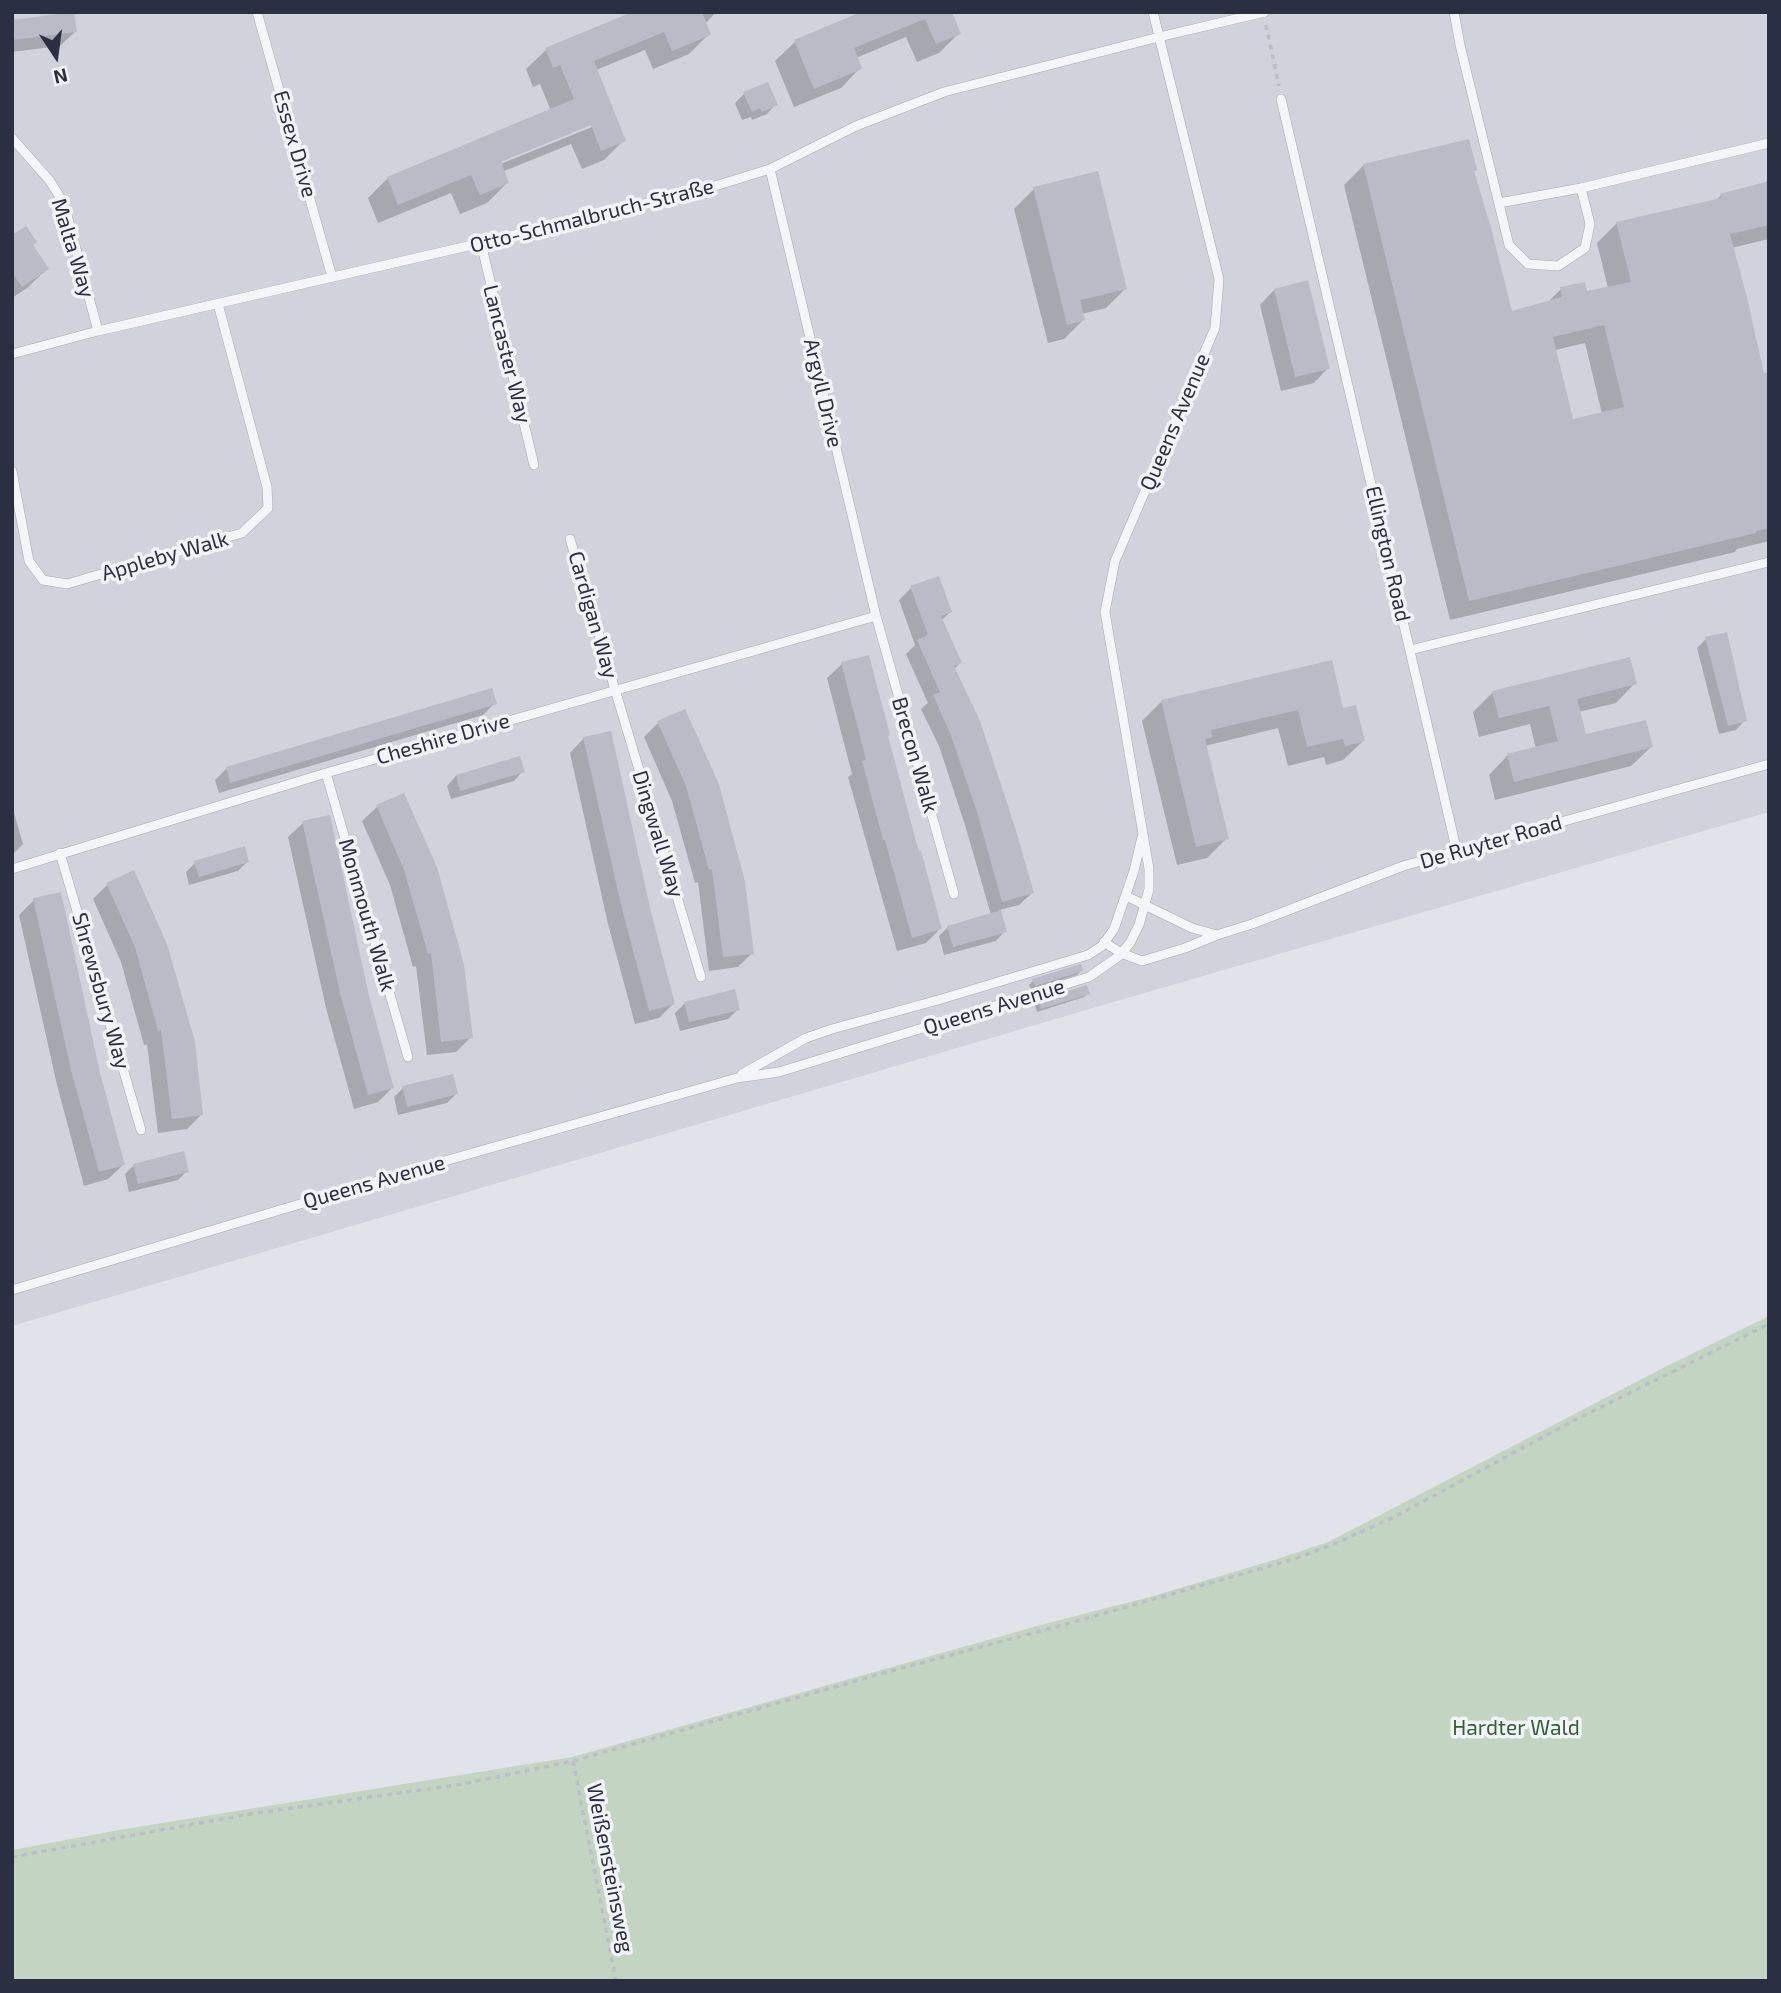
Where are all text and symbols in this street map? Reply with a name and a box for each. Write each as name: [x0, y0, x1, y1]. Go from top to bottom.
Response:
north arrow: [21, 21, 91, 91]
text: N: [52, 64, 70, 90]
street label: Essex Drive: [268, 88, 322, 200]
street label: Otto-Schmalbruch-Straße: [467, 173, 717, 259]
street label: Malta Way: [46, 195, 100, 301]
street label: Lancaster Way: [478, 282, 536, 426]
street label: Argyll Drive: [798, 336, 848, 450]
street label: Queens Avenue: [1135, 350, 1215, 494]
street label: Ellington Road: [1360, 484, 1416, 624]
street label: Appleby Walk: [99, 526, 231, 586]
street label: Cardigan Way: [563, 548, 623, 682]
street label: Brecon Walk: [886, 694, 944, 816]
street label: Cheshire Drive: [373, 708, 513, 770]
street label: Dingwall Way: [627, 768, 689, 900]
street label: De Ruyter Road: [1417, 810, 1565, 874]
street label: Monmouth Walk: [333, 836, 401, 994]
street label: Shrewsbury Way: [67, 910, 135, 1072]
street label: Queens Avenue: [920, 974, 1068, 1040]
street label: Queens Avenue: [300, 1150, 448, 1214]
park label: Hardter Wald: [1452, 1715, 1580, 1741]
street label: Weißensteinsweg: [581, 1781, 639, 1955]

